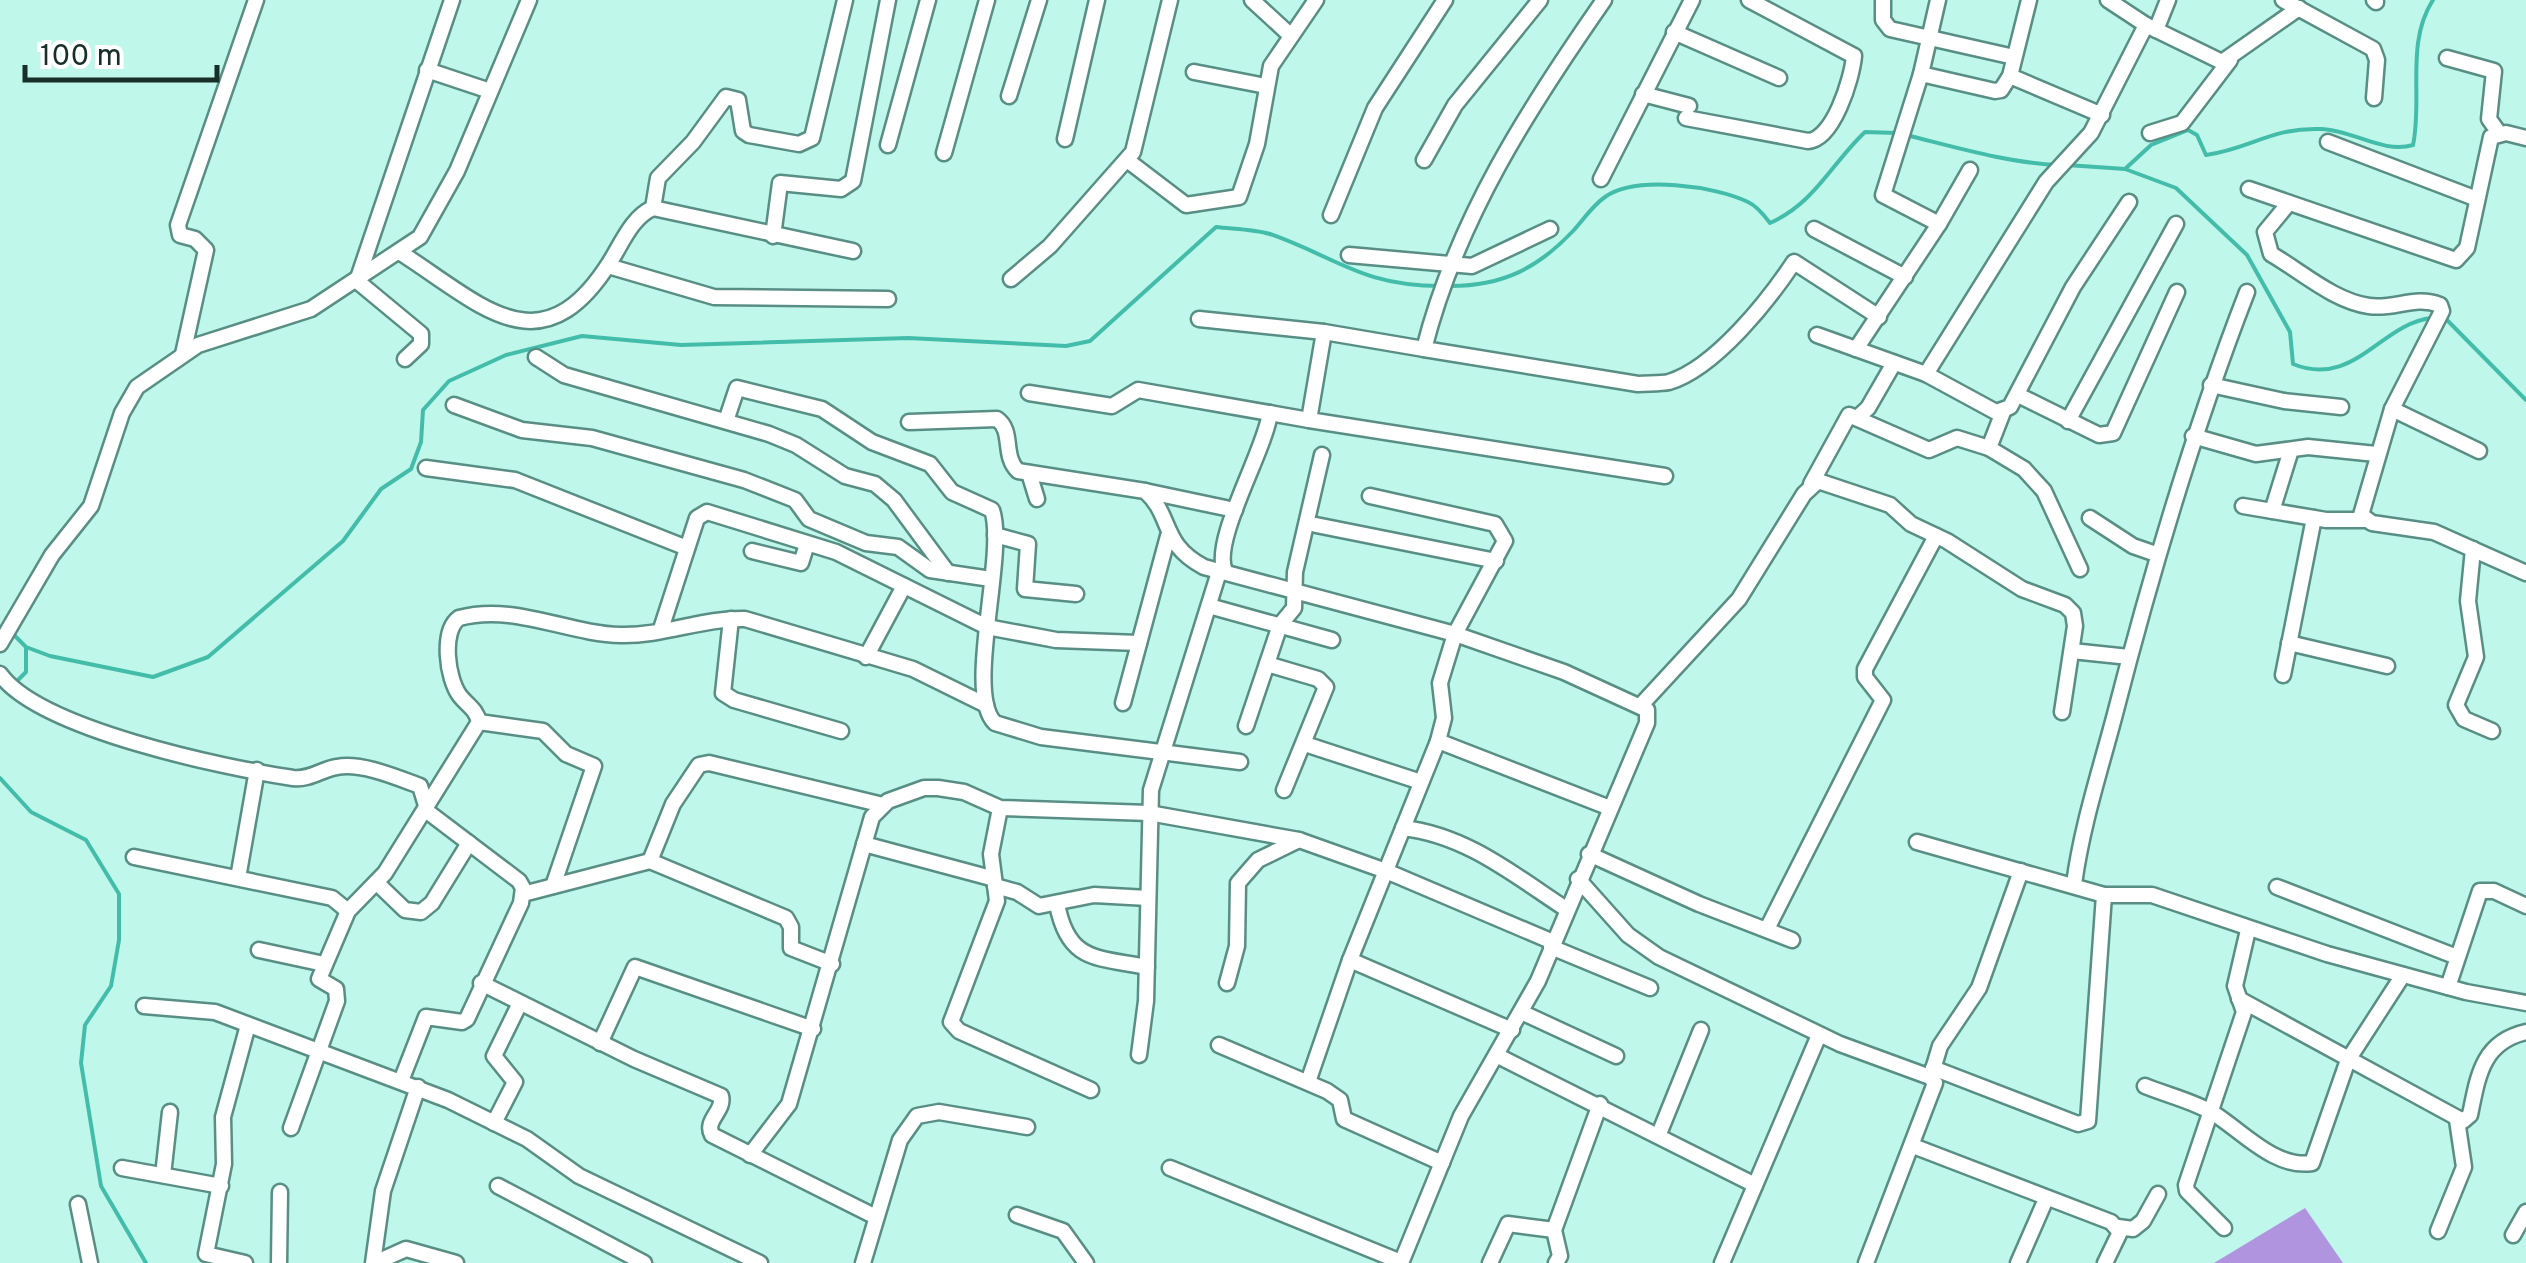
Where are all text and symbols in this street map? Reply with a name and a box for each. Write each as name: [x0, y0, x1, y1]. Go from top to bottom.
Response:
scale bar: [25, 20, 218, 82]
text: 100 m: [40, 39, 122, 76]

